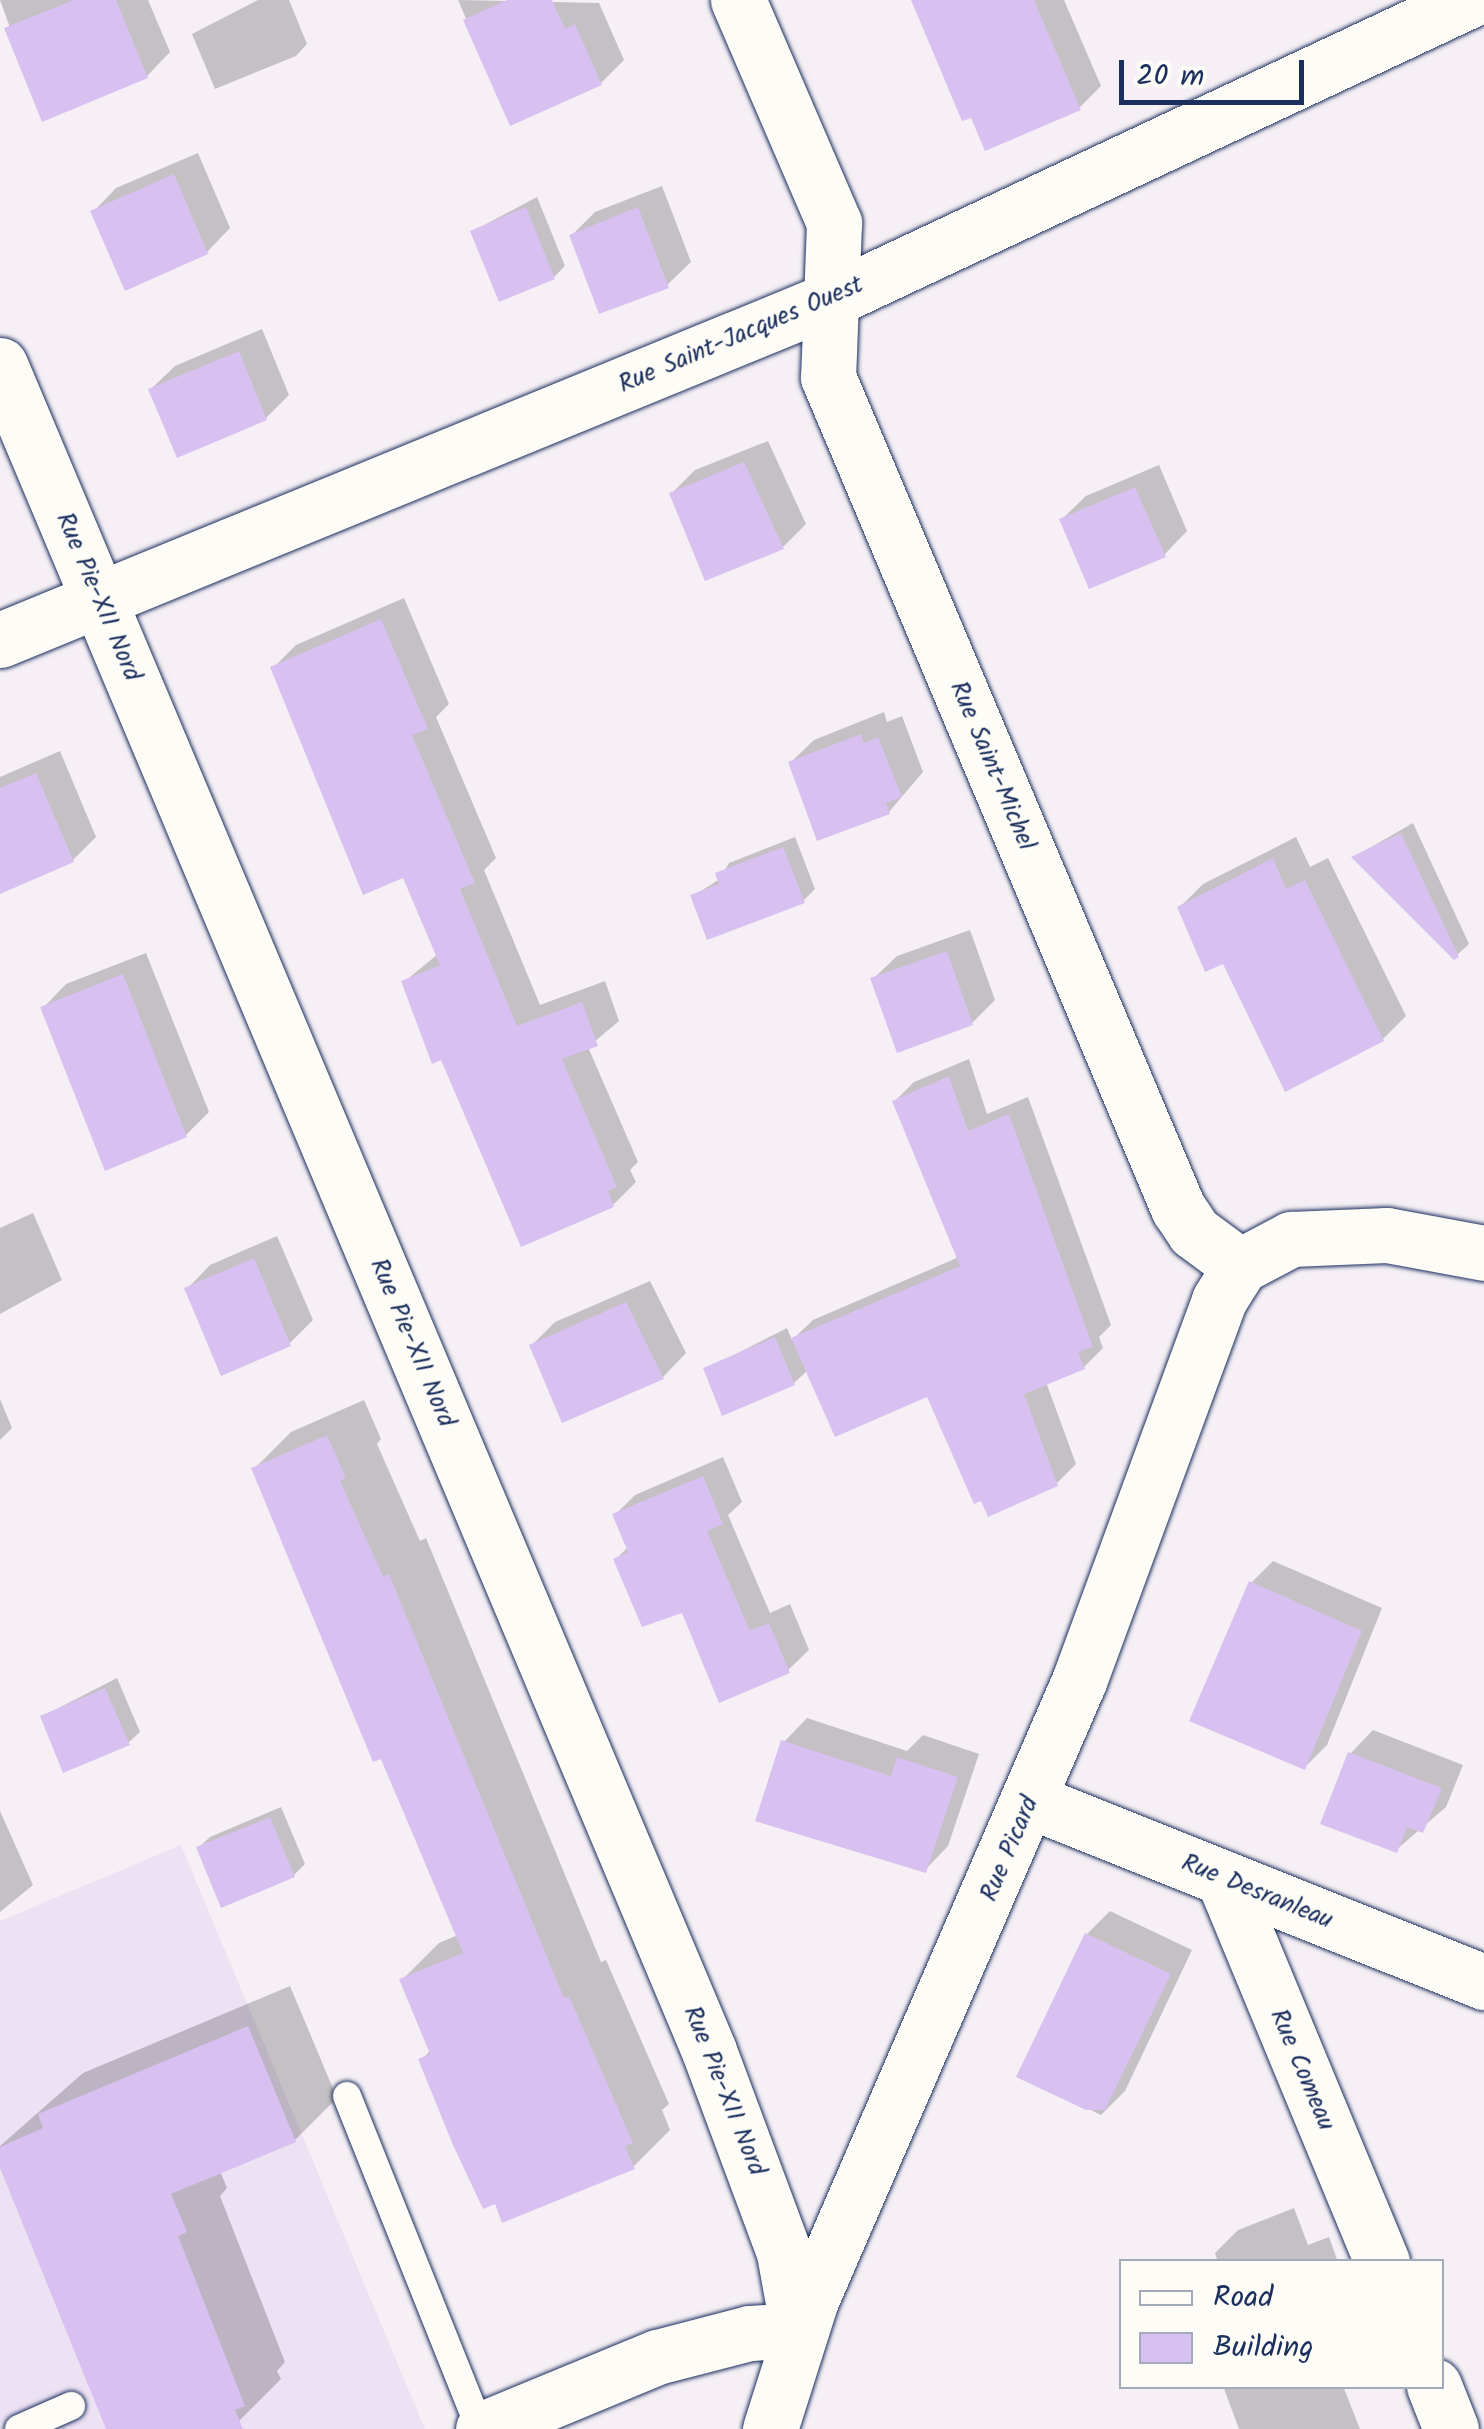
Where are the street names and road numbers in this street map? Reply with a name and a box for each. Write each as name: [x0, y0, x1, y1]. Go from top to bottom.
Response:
street label: Rue Saint-Jacques Ouest: [614, 270, 868, 400]
street label: Rue Pie-XII Nord: [49, 508, 147, 686]
street label: Rue Saint-Michel: [943, 677, 1041, 855]
street label: Rue Pie-XII Nord: [363, 1254, 461, 1432]
street label: Rue Picard: [975, 1792, 1045, 1906]
street label: Rue Desranleau: [1177, 1848, 1337, 1936]
street label: Rue Pie-XII Nord: [676, 2002, 772, 2180]
street label: Rue Comeau: [1263, 2005, 1341, 2135]

